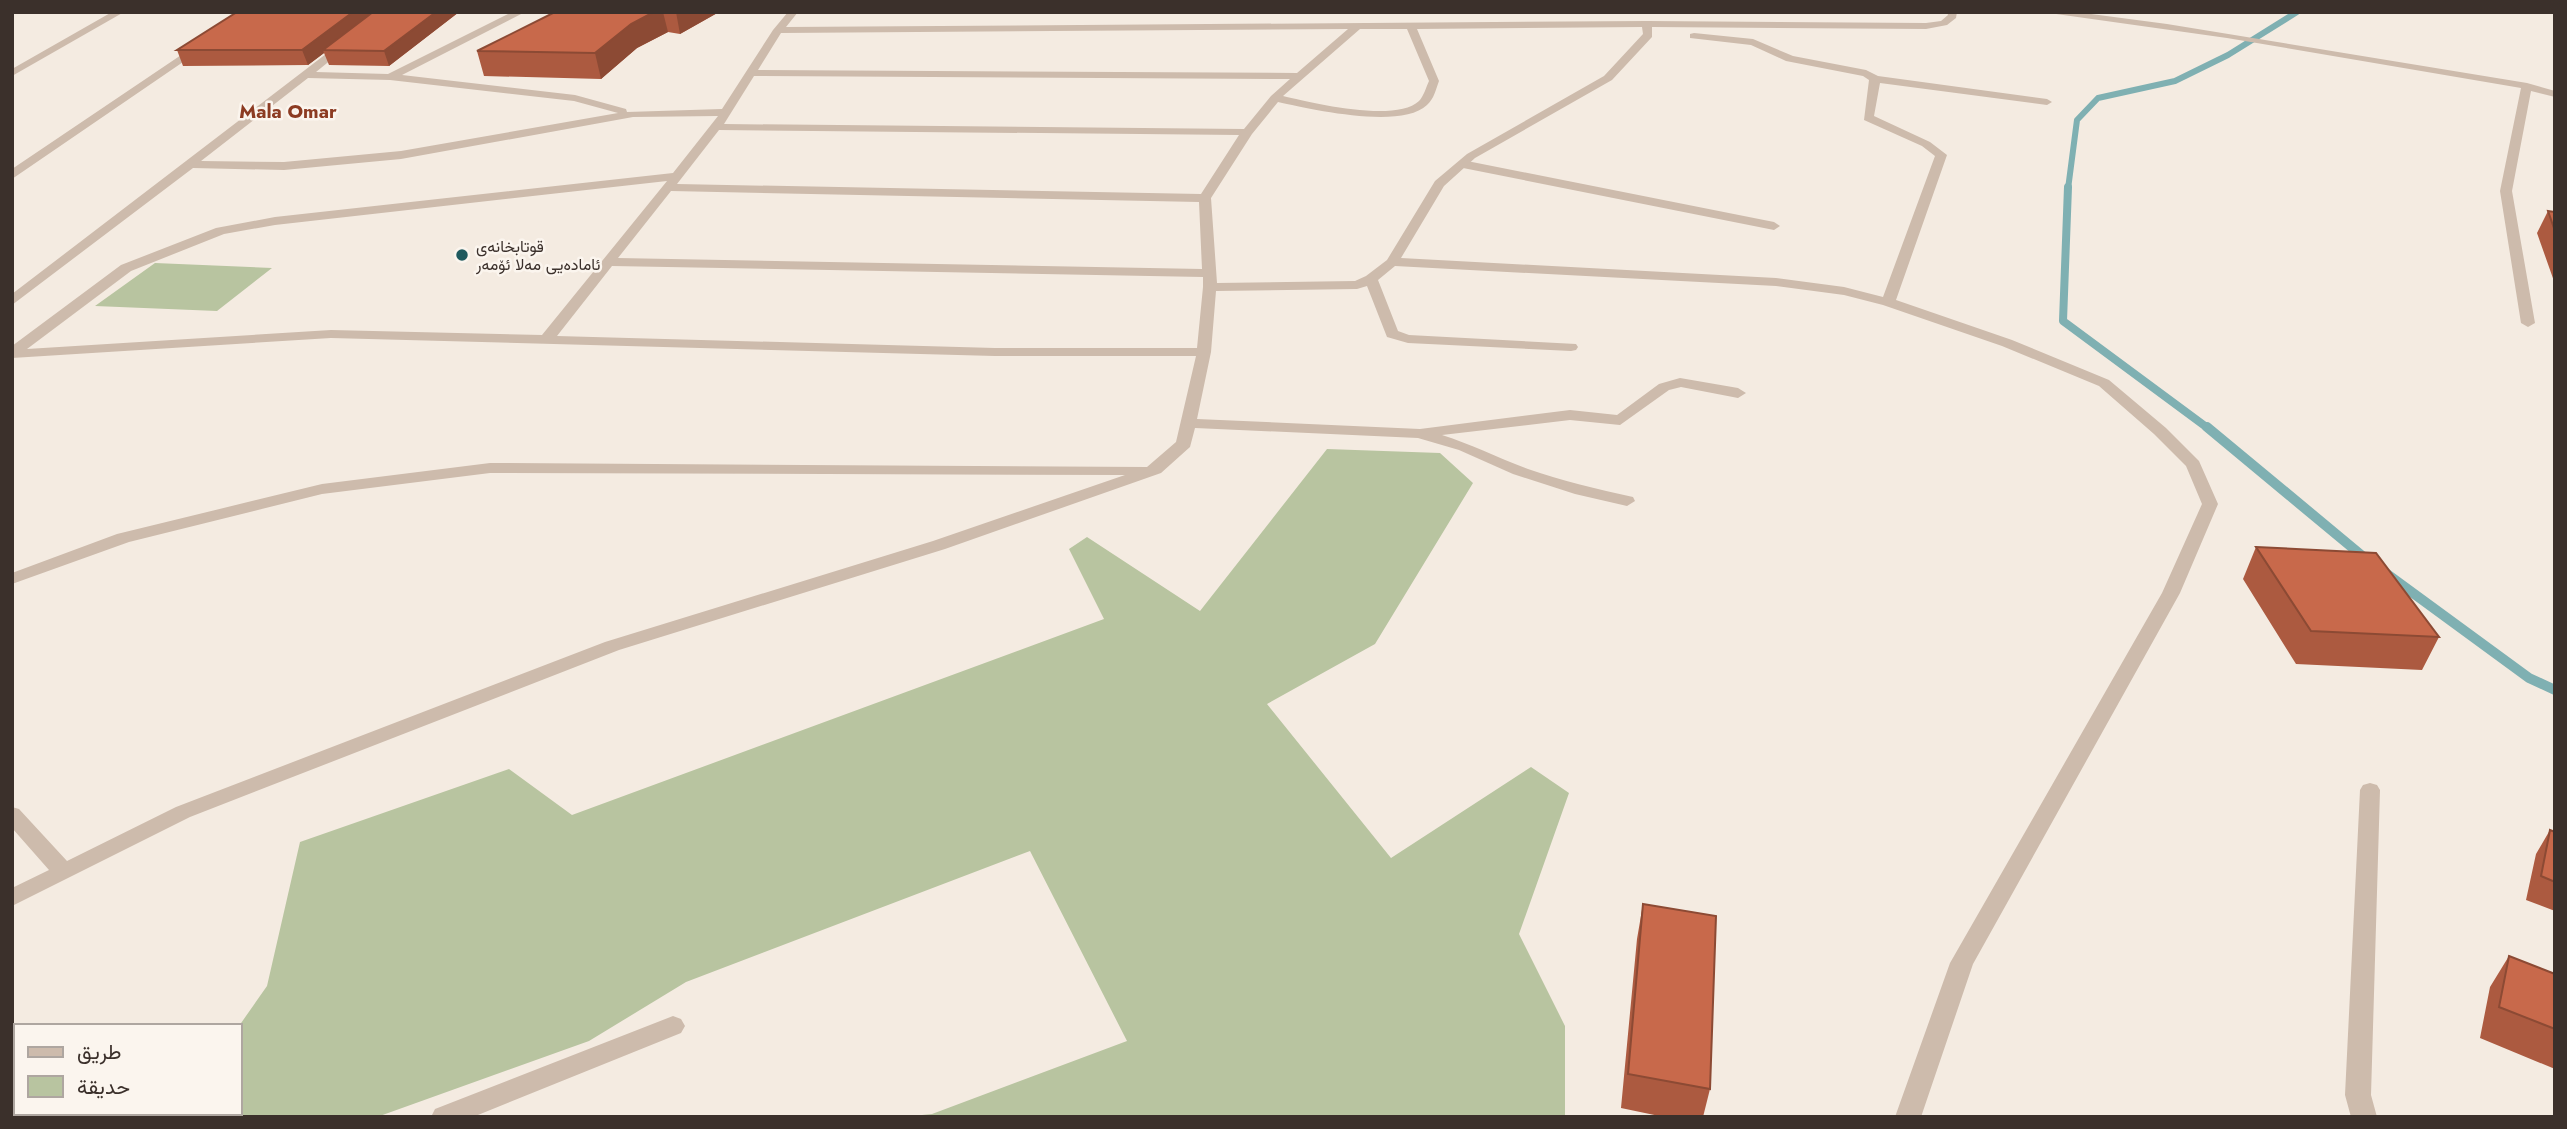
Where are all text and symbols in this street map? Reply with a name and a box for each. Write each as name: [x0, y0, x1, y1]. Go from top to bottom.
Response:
district label: Mala Omar: [239, 98, 337, 125]
place label: قوتابخانەی ئامادەیی مەلا ئۆمەر: [475, 235, 600, 276]
marker: قوتابخانەی ئامادەیی مەلا ئۆمەر: [454, 247, 470, 263]
legend: [14, 1024, 242, 1115]
text: طريق: [77, 1037, 122, 1067]
text: حديقة: [77, 1072, 130, 1102]

